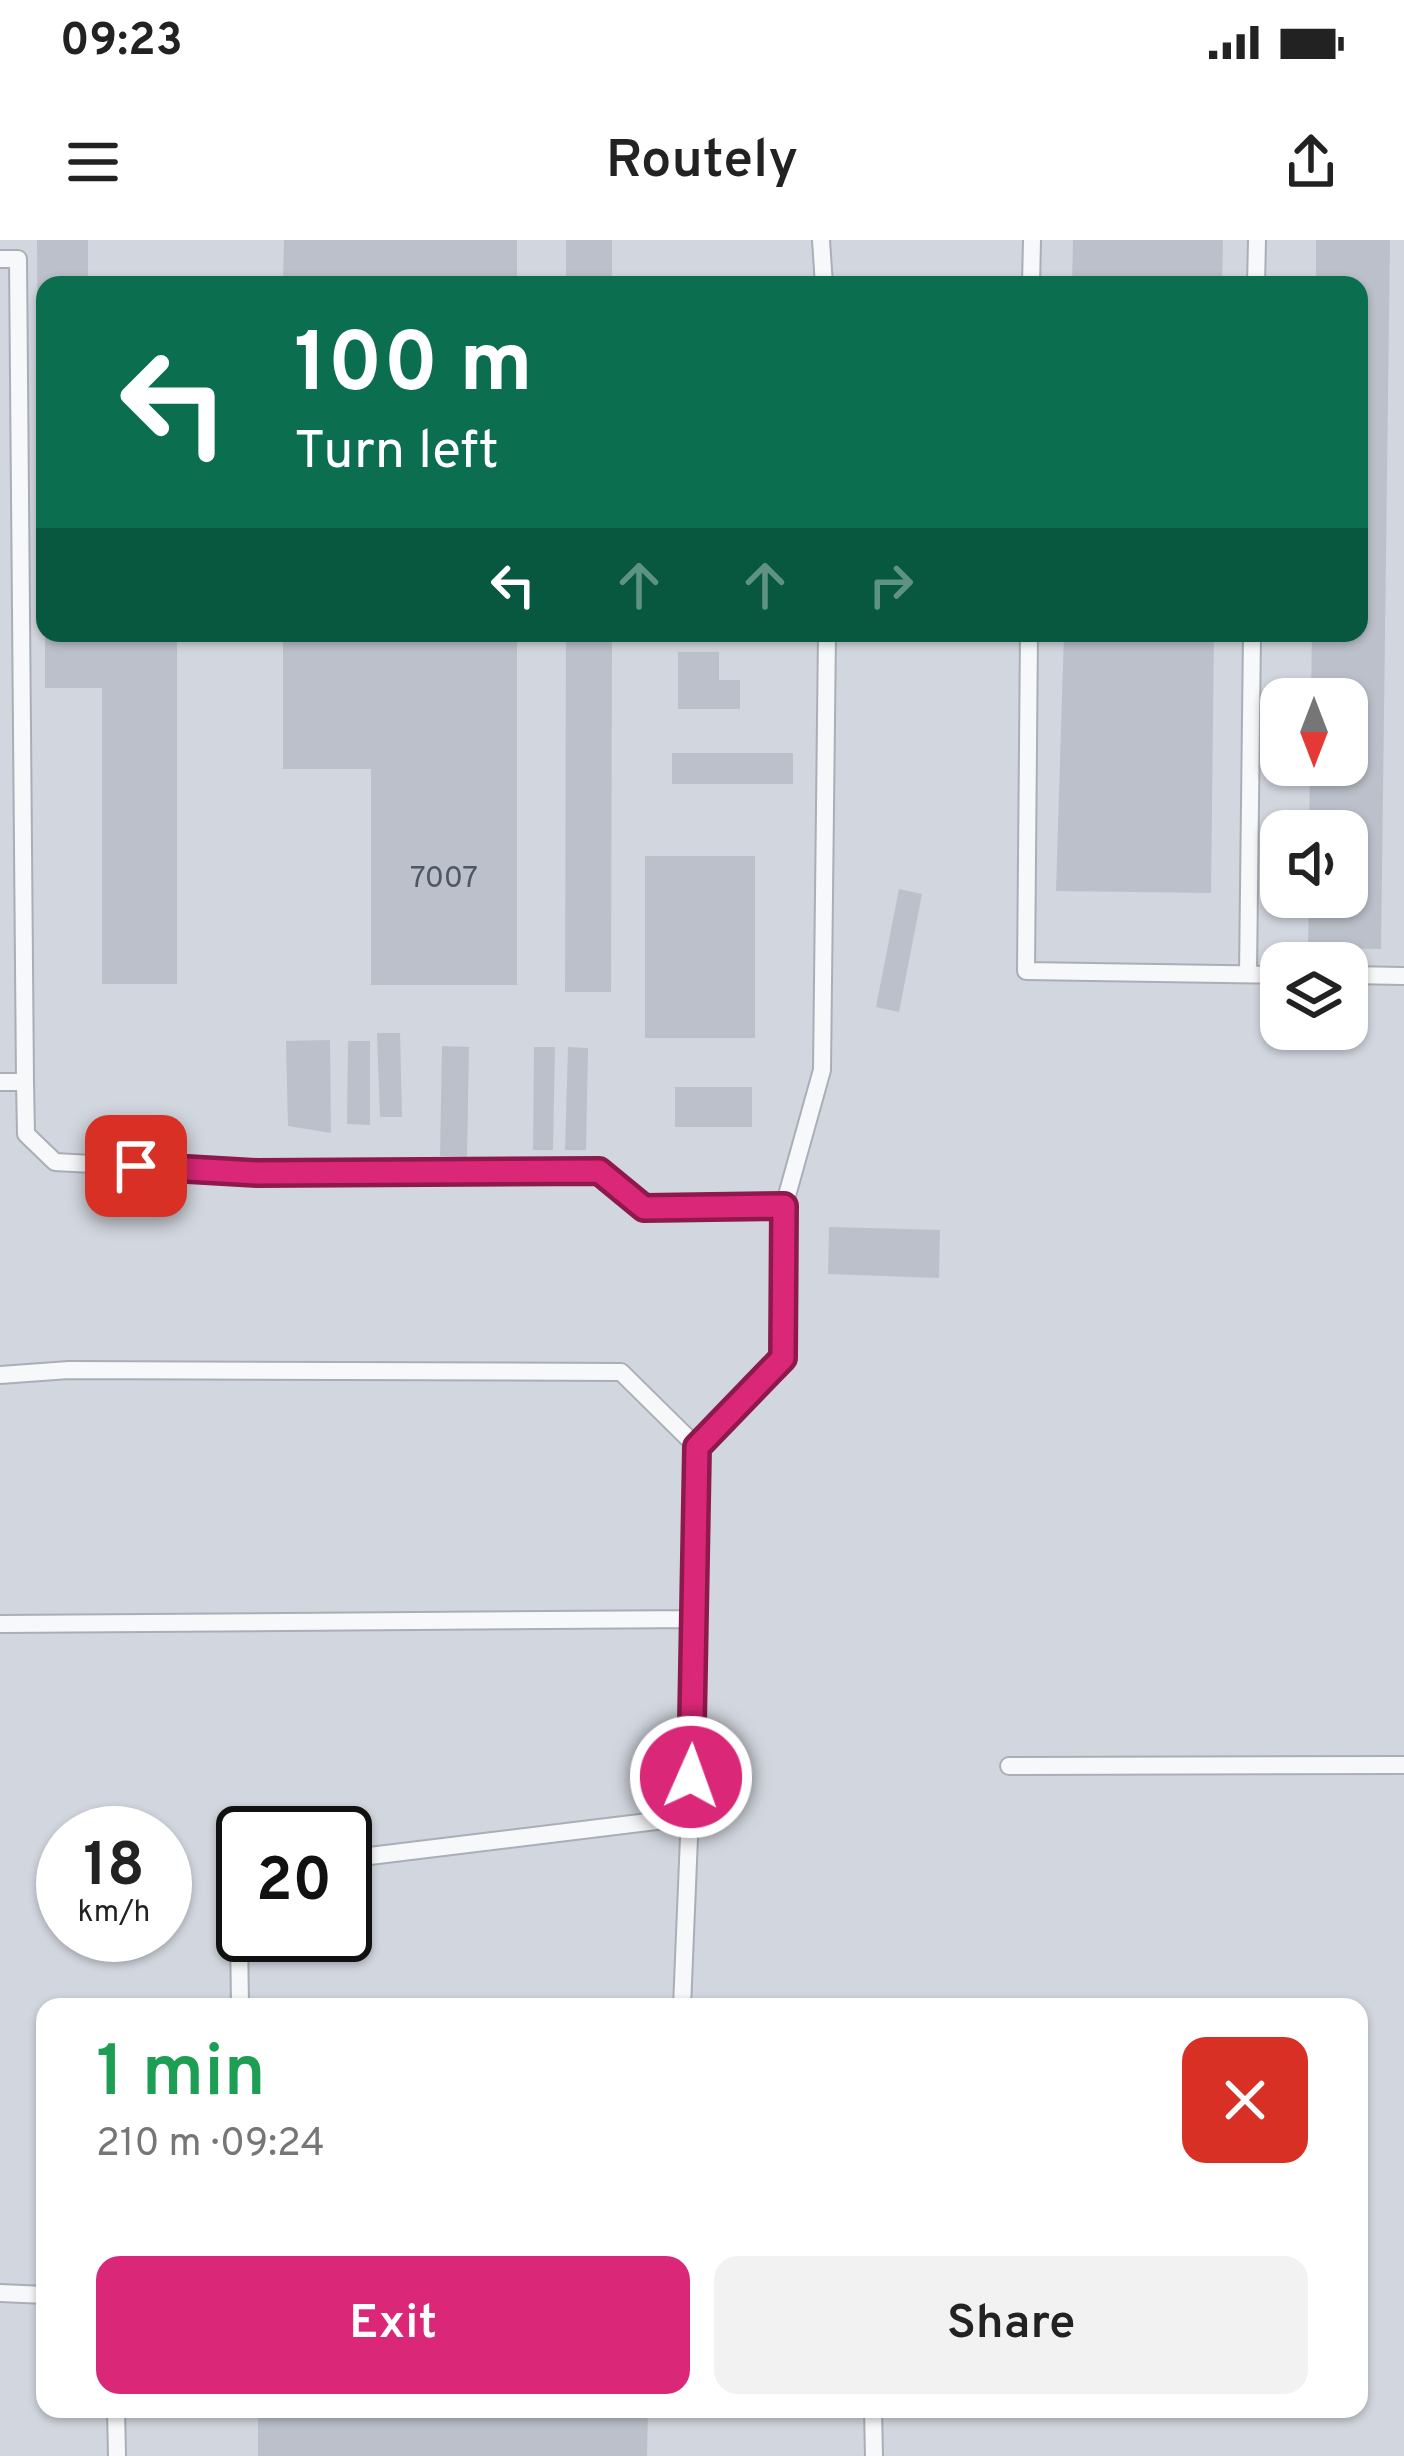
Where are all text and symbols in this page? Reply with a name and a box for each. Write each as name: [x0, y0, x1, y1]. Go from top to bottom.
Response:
text: 09:23: [60, 14, 183, 71]
text: Routely: [606, 128, 798, 197]
icon: menu: [60, 129, 126, 195]
icon: share: [1278, 129, 1344, 195]
text: 100 m: [294, 315, 533, 421]
icon: left: [96, 324, 252, 480]
text: Turn left: [294, 419, 499, 488]
icon: left: [480, 552, 546, 618]
icon: ahead: [606, 552, 672, 618]
icon: ahead: [732, 552, 798, 618]
icon: right: [858, 552, 924, 618]
north arrow: [1260, 678, 1368, 786]
map controls: [1260, 678, 1368, 1050]
button: sound: [1260, 810, 1368, 918]
house number: 7007: [410, 861, 478, 898]
button: layers: [1260, 942, 1368, 1050]
pin: [85, 1115, 187, 1217]
icon: arrive: [103, 1133, 169, 1199]
position arrow: [628, 1714, 754, 1840]
speed limit sign: 20: [216, 1806, 372, 1962]
text: 18: [83, 1831, 145, 1907]
text: km/h: [78, 1895, 150, 1932]
text: 1 min: [96, 2030, 266, 2122]
button: close: [1182, 2037, 1308, 2163]
text: 210 m · 09:24: [96, 2121, 325, 2170]
button: Exit: [96, 2256, 690, 2394]
button: Share: [714, 2256, 1308, 2394]

